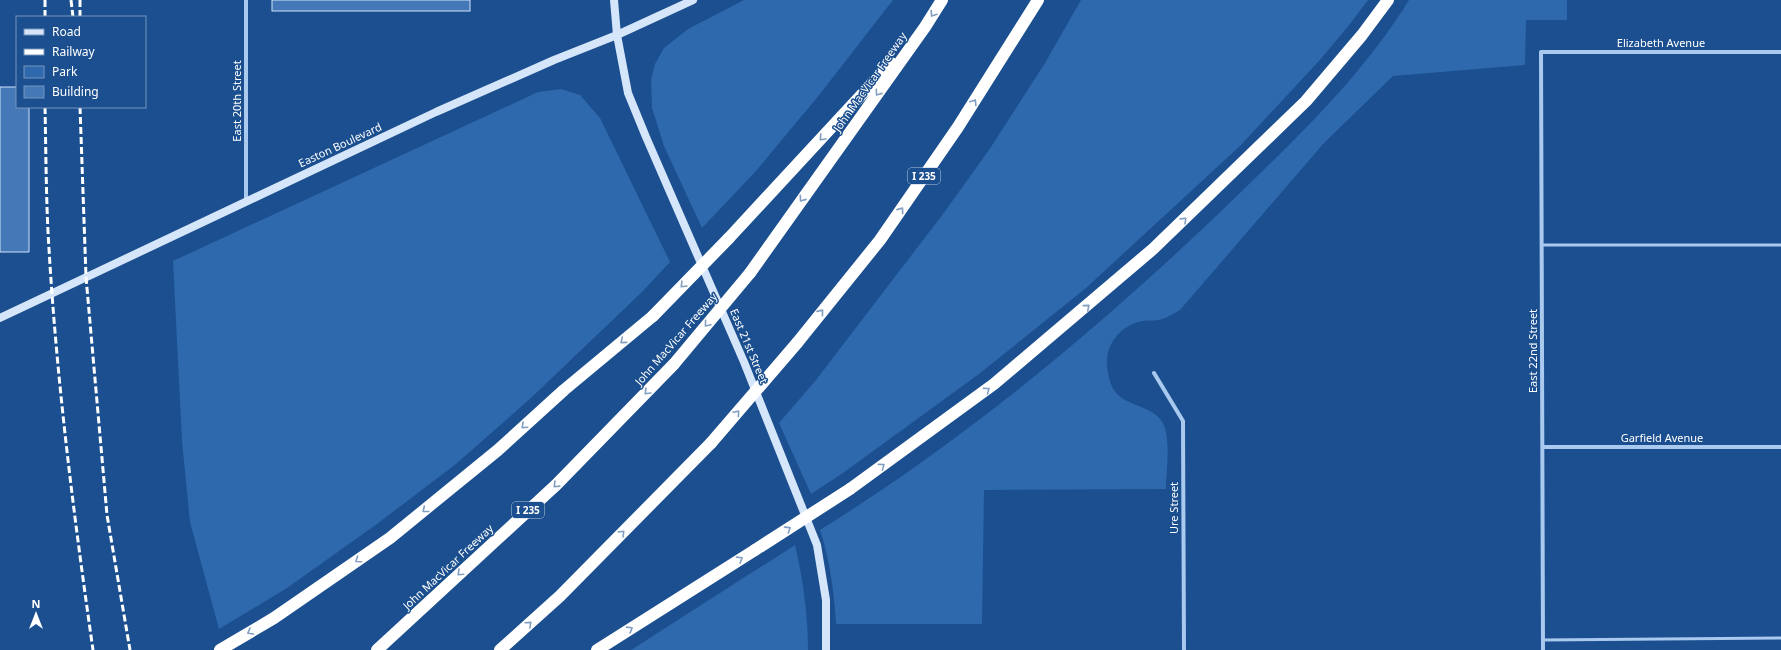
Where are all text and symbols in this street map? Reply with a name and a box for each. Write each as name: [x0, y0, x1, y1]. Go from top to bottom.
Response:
one-way arrow: [931, 9, 938, 16]
legend: [16, 16, 146, 108]
text: Road: [52, 23, 81, 40]
street label: John MacVicar Freeway: [829, 29, 910, 135]
street label: Elizabeth Avenue: [1617, 35, 1705, 50]
text: Railway: [52, 43, 96, 60]
street label: East 20th Street: [229, 60, 244, 142]
text: Park: [52, 63, 78, 80]
text: Building: [52, 83, 99, 100]
one-way arrow: [875, 89, 883, 96]
one-way arrow: [969, 99, 977, 106]
street label: Easton Boulevard: [296, 119, 384, 170]
one-way arrow: [819, 133, 827, 141]
road number: I 235: [908, 168, 940, 184]
one-way arrow: [799, 195, 807, 202]
one-way arrow: [896, 207, 903, 214]
one-way arrow: [1179, 217, 1187, 225]
one-way arrow: [680, 280, 687, 288]
street label: John MacVicar Freeway: [630, 289, 720, 389]
one-way arrow: [1082, 304, 1089, 311]
street label: East 21st Street: [727, 306, 772, 385]
street label: East 22nd Street: [1525, 309, 1540, 393]
one-way arrow: [817, 310, 824, 317]
one-way arrow: [705, 320, 712, 327]
one-way arrow: [620, 337, 627, 344]
one-way arrow: [644, 387, 651, 395]
one-way arrow: [982, 387, 989, 394]
one-way arrow: [732, 411, 739, 418]
one-way arrow: [521, 422, 529, 429]
street label: Garfield Avenue: [1621, 430, 1703, 445]
one-way arrow: [877, 464, 884, 471]
one-way arrow: [553, 480, 561, 488]
street label: Ure Street: [1166, 482, 1181, 534]
road number: I 235: [512, 502, 544, 518]
one-way arrow: [422, 505, 429, 512]
street label: John MacVicar Freeway: [398, 520, 496, 613]
one-way arrow: [784, 526, 791, 533]
one-way arrow: [617, 530, 625, 538]
one-way arrow: [355, 555, 362, 563]
one-way arrow: [736, 557, 743, 564]
one-way arrow: [457, 568, 465, 576]
north arrow: [16, 594, 56, 634]
text: N: [32, 596, 40, 611]
one-way arrow: [524, 621, 532, 628]
one-way arrow: [626, 626, 633, 634]
one-way arrow: [247, 628, 254, 635]

